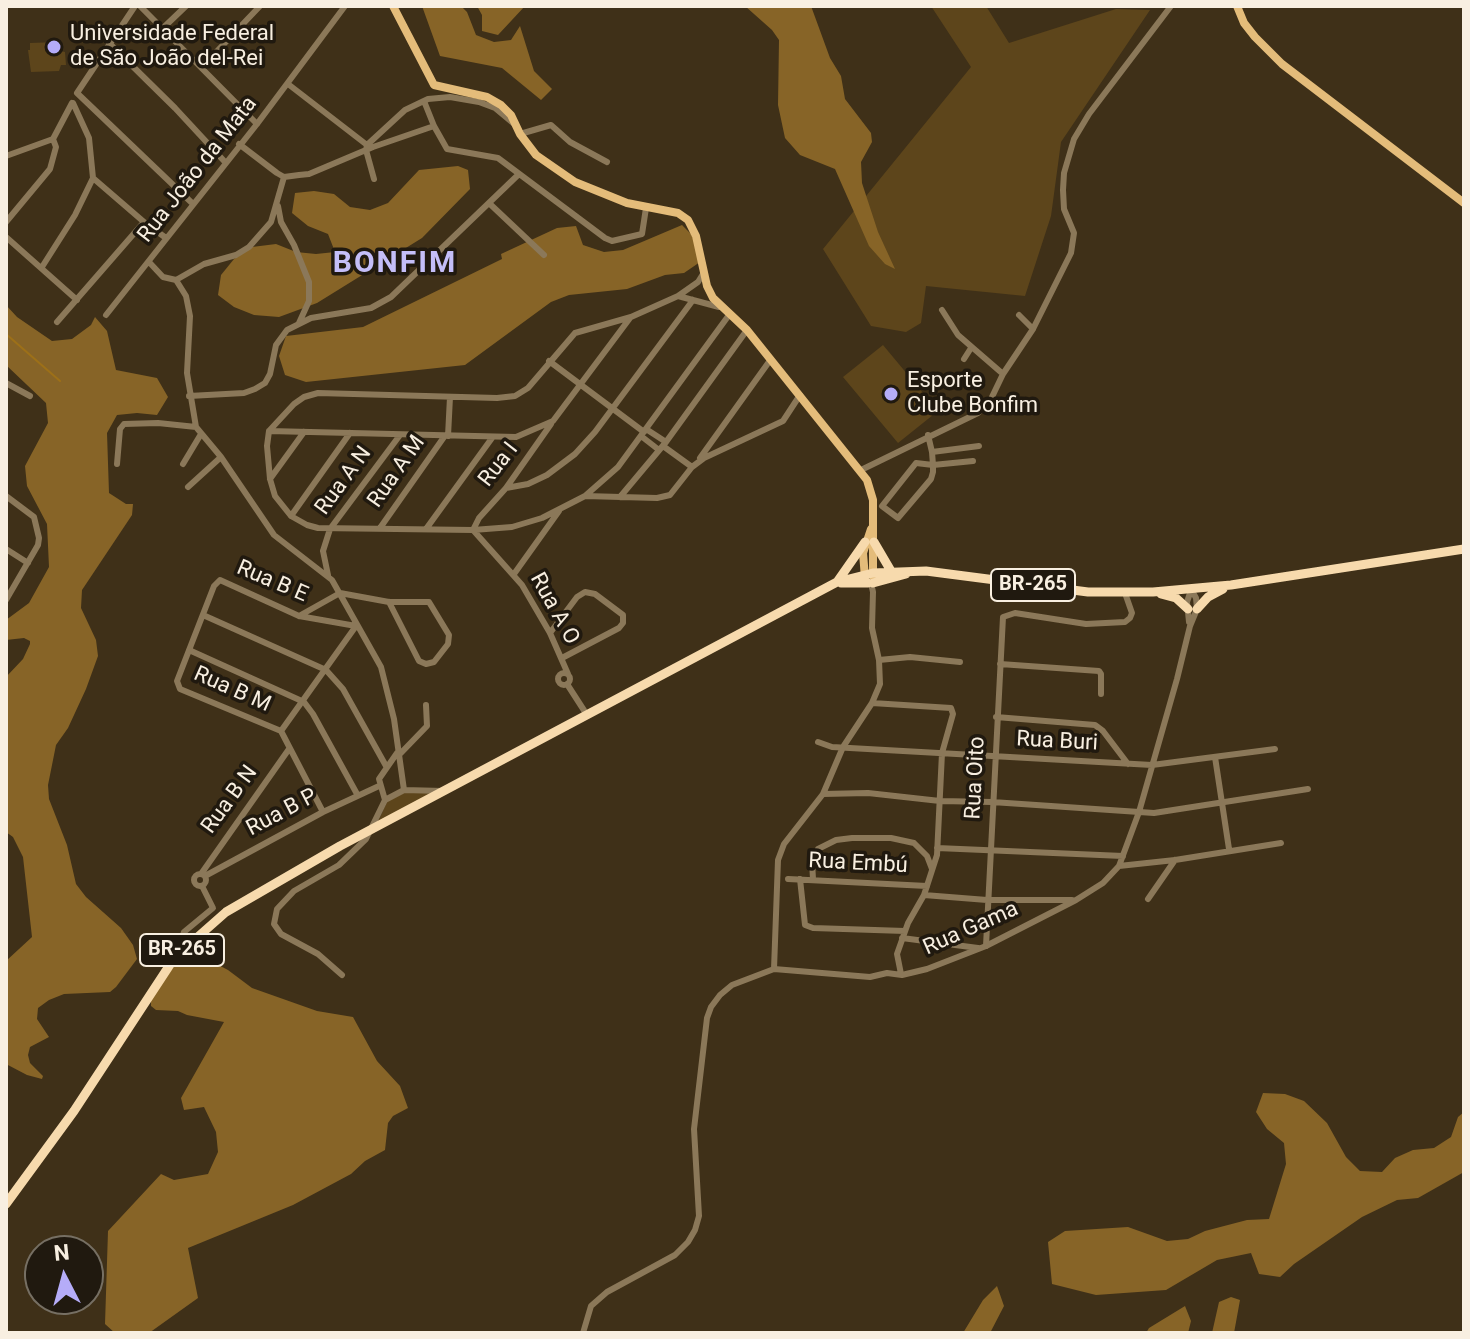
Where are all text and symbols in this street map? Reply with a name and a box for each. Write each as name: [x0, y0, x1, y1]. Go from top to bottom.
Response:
place label: Universidade Federal de São João del-Rei: [70, 21, 274, 72]
marker: Universidade Federal de São João del-Rei: [45, 38, 63, 56]
street label: Rua João da Mata: [133, 92, 263, 248]
district label: BONFIM: [333, 246, 457, 282]
place label: Esporte Clube Bonfim: [907, 368, 1038, 420]
marker: Esporte Clube Bonfim: [882, 385, 900, 403]
street label: Rua A M: [363, 431, 431, 513]
street label: Rua I: [473, 438, 525, 492]
street label: Rua A N: [310, 441, 378, 521]
street label: Rua B E: [232, 555, 312, 609]
street label: Rua A O: [524, 568, 584, 650]
road number: BR-265: [991, 569, 1075, 601]
street label: Rua B M: [189, 661, 275, 719]
street label: Rua Buri: [1015, 727, 1099, 757]
street label: Rua Oito: [961, 736, 991, 820]
street label: Rua B N: [196, 761, 264, 839]
street label: Rua B P: [242, 783, 322, 843]
street label: Rua Embú: [808, 848, 908, 880]
street label: Rua Gama: [919, 896, 1023, 962]
road number: BR-265: [140, 934, 224, 966]
north arrow: [24, 1235, 104, 1315]
text: N: [53, 1239, 71, 1266]

